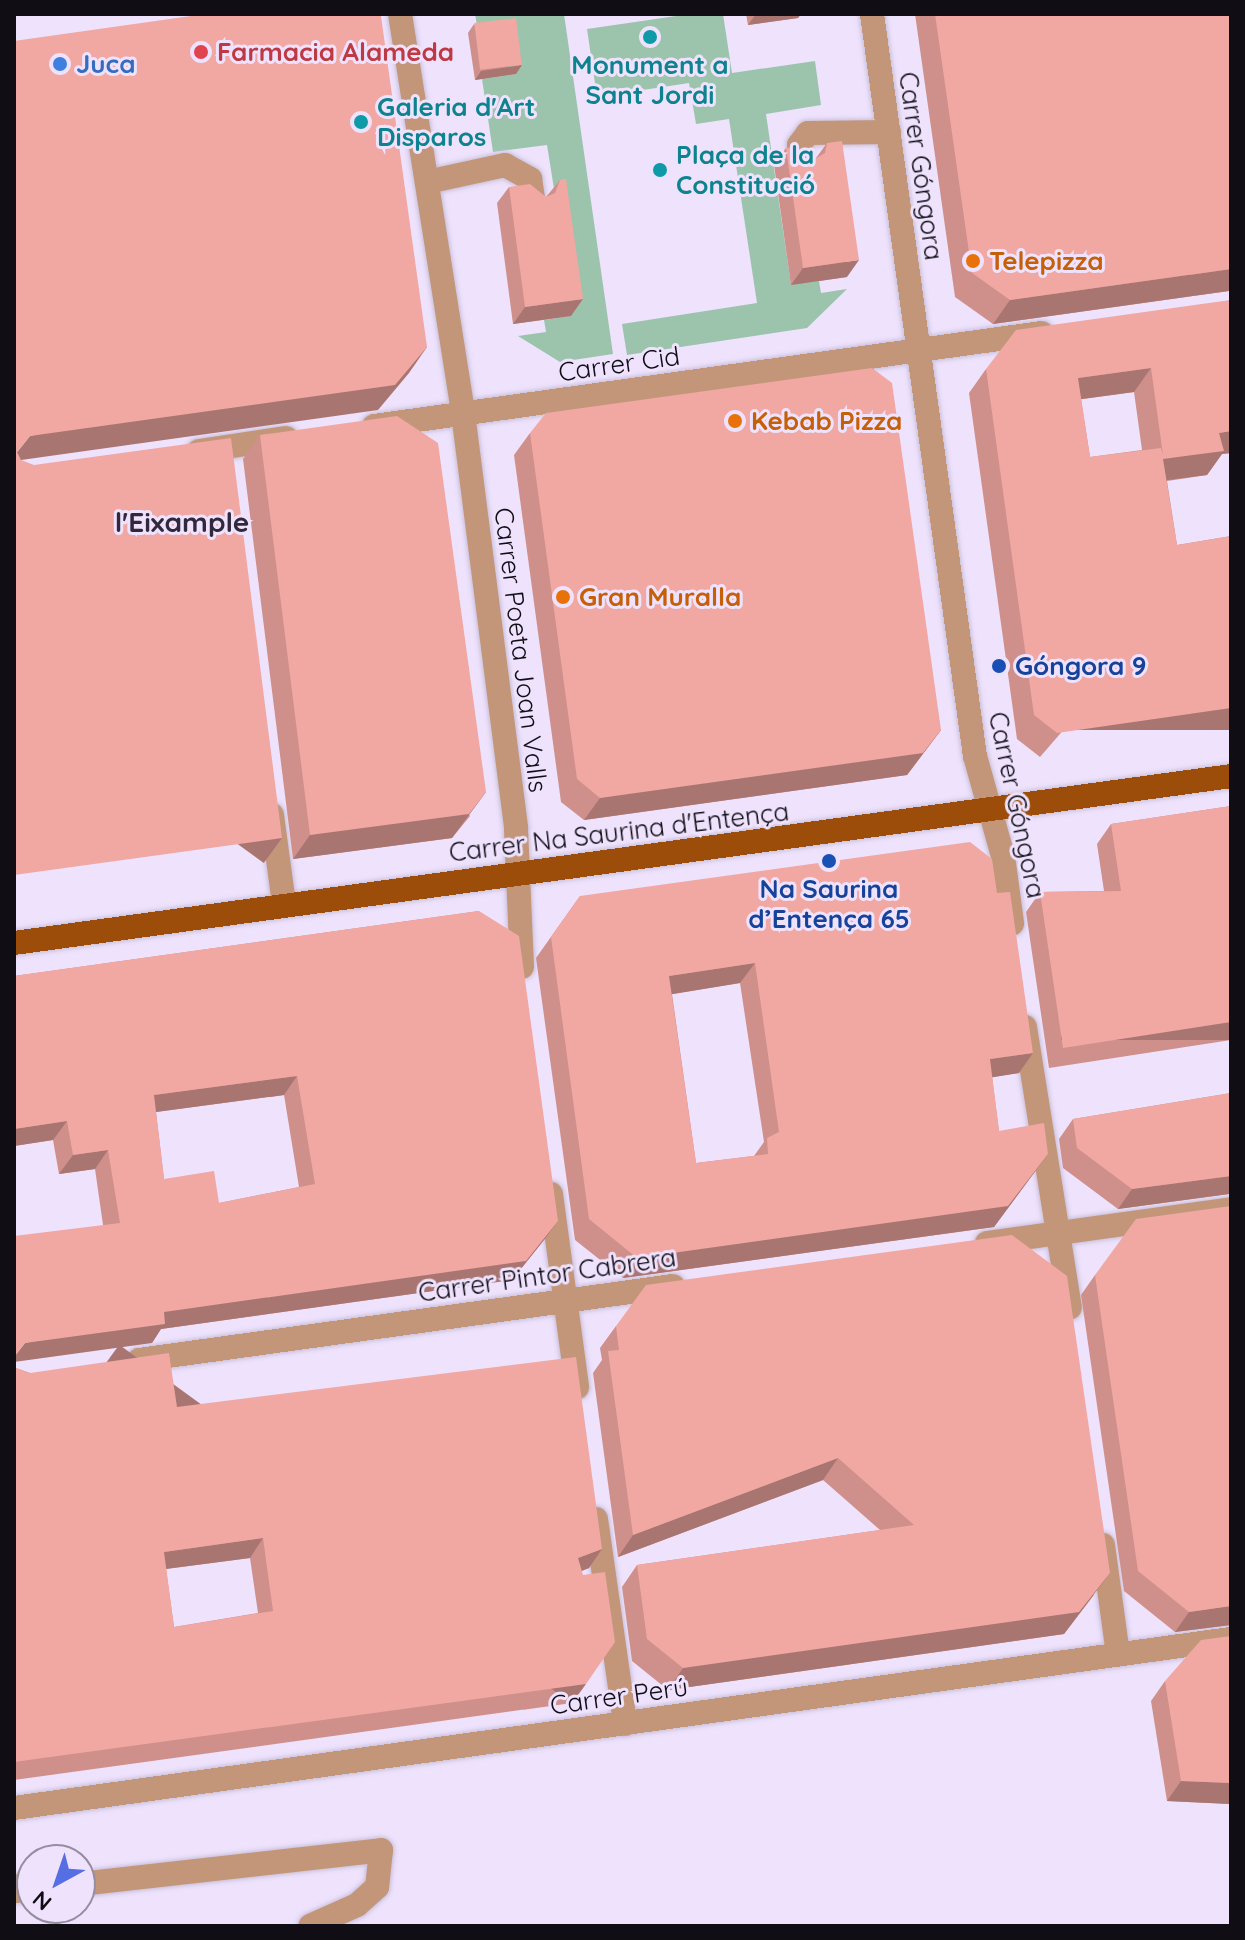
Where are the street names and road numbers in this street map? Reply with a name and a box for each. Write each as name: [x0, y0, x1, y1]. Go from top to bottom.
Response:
street label: Carrer Góngora: [892, 70, 950, 262]
street label: Carrer Cid: [556, 340, 682, 388]
street label: Carrer Poeta Joan Valls: [488, 506, 554, 794]
street label: Carrer Góngora: [982, 709, 1052, 901]
street label: Carrer Na Saurina d'Entença: [447, 796, 791, 868]
street label: Carrer Pintor Cabrera: [416, 1241, 678, 1309]
street label: Carrer Perú: [548, 1671, 690, 1721]

